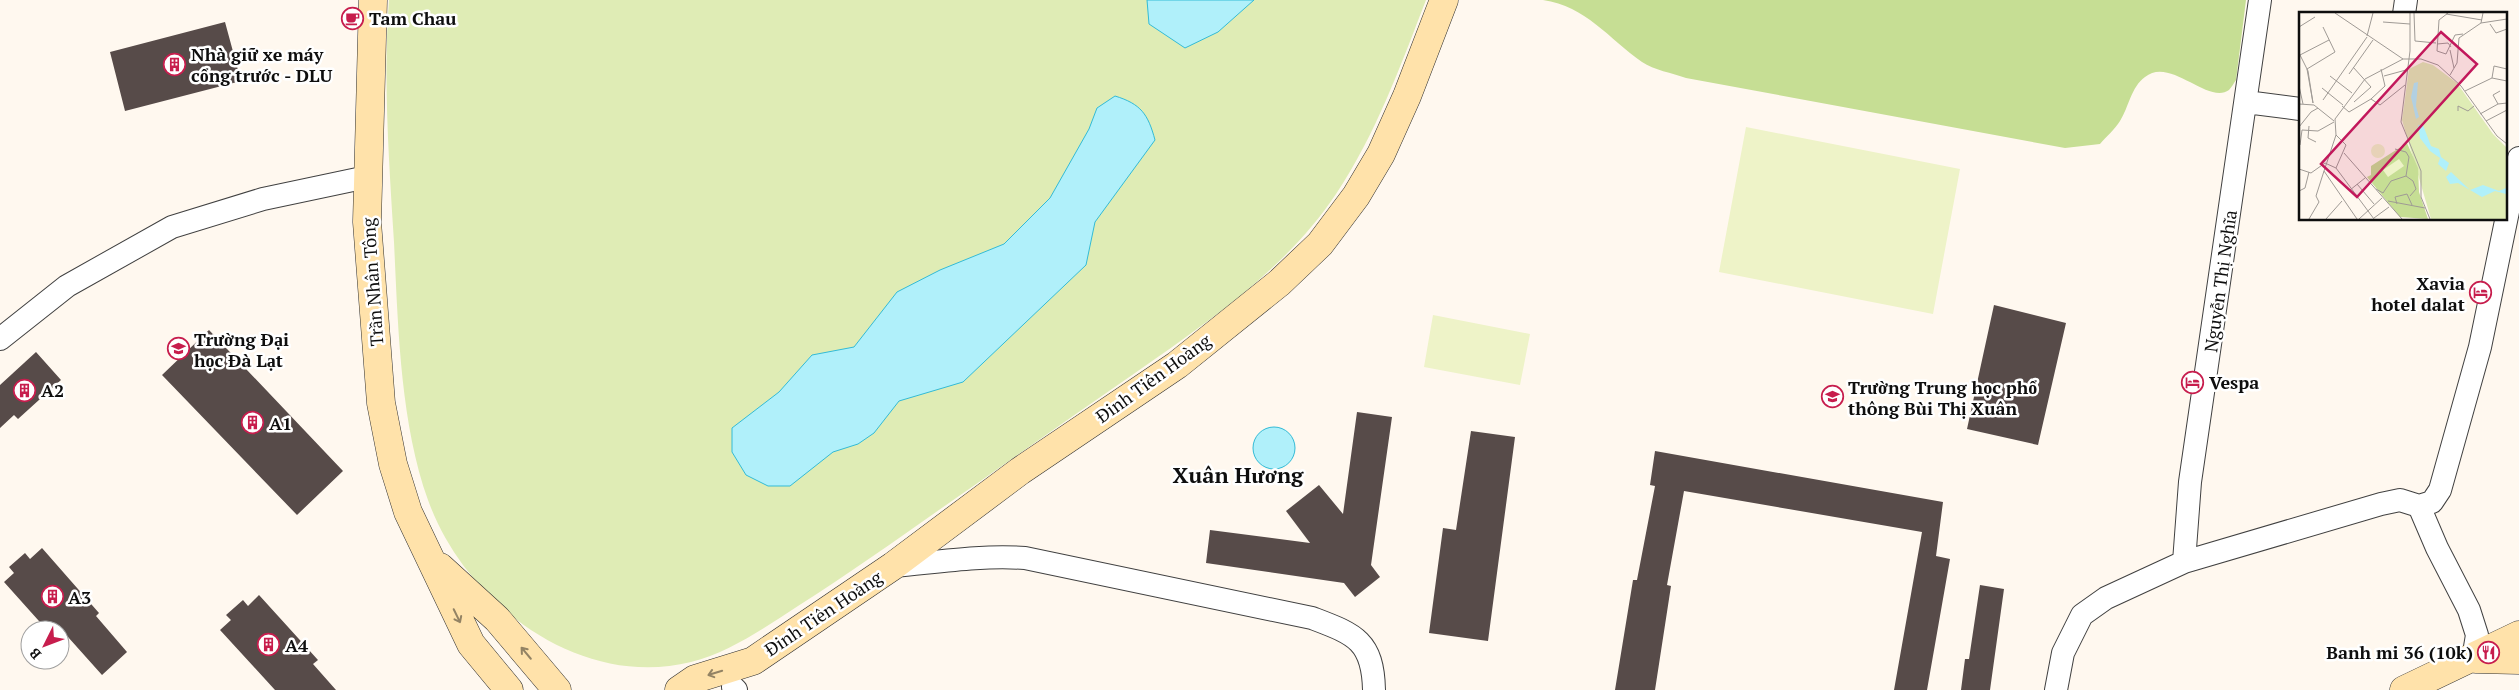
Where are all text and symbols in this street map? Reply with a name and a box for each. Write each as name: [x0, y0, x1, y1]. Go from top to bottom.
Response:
cafe icon: Tam Chau: [341, 6, 365, 30]
place label: Tam Chau: [369, 6, 456, 30]
inset map: [2299, 12, 2506, 220]
place label: Nhà giữ xe máy cổng trước - DLU: [191, 42, 332, 87]
building icon: Nhà giữ xe máy cổng trước - DLU: [163, 52, 187, 76]
street label: Nguyễn Thị Nghĩa: [2198, 208, 2242, 354]
street label: Trần Nhân Tông: [356, 216, 388, 347]
place label: Xavia hotel dalat: [2371, 271, 2465, 316]
hotel icon: Xavia hotel dalat: [2469, 281, 2493, 305]
place label: Trường Đại học Đà Lạt: [194, 327, 289, 372]
street label: Đinh Tiên Hoàng: [1091, 328, 1216, 428]
school or university icon: Trường Đại học Đà Lạt: [166, 337, 190, 361]
hotel icon: Vespa: [2181, 370, 2205, 394]
place label: Vespa: [2209, 370, 2259, 394]
place label: Trường Trung học phổ thông Bùi Thị Xuân: [1848, 375, 2037, 420]
building icon: A2: [13, 378, 37, 402]
place label: A2: [41, 378, 64, 402]
school or university icon: Trường Trung học phổ thông Bùi Thị Xuân: [1820, 385, 1844, 409]
building icon: A1: [241, 411, 265, 435]
place label: A1: [269, 411, 292, 435]
district label: Xuân Hương: [1173, 460, 1304, 489]
street label: Đinh Tiên Hoàng: [760, 565, 887, 661]
building icon: A3: [40, 585, 64, 609]
place label: A3: [68, 585, 91, 609]
one-way arrow: [452, 608, 462, 623]
north arrow: [20, 620, 70, 670]
building icon: A4: [257, 633, 281, 657]
place label: A4: [285, 633, 309, 657]
place label: Banh mi 36 (10k): [2326, 640, 2473, 664]
restaurant icon: Banh mi 36 (10k): [2477, 640, 2501, 664]
text: B: [25, 644, 45, 664]
one-way arrow: [520, 646, 531, 659]
one-way arrow: [707, 669, 723, 678]

